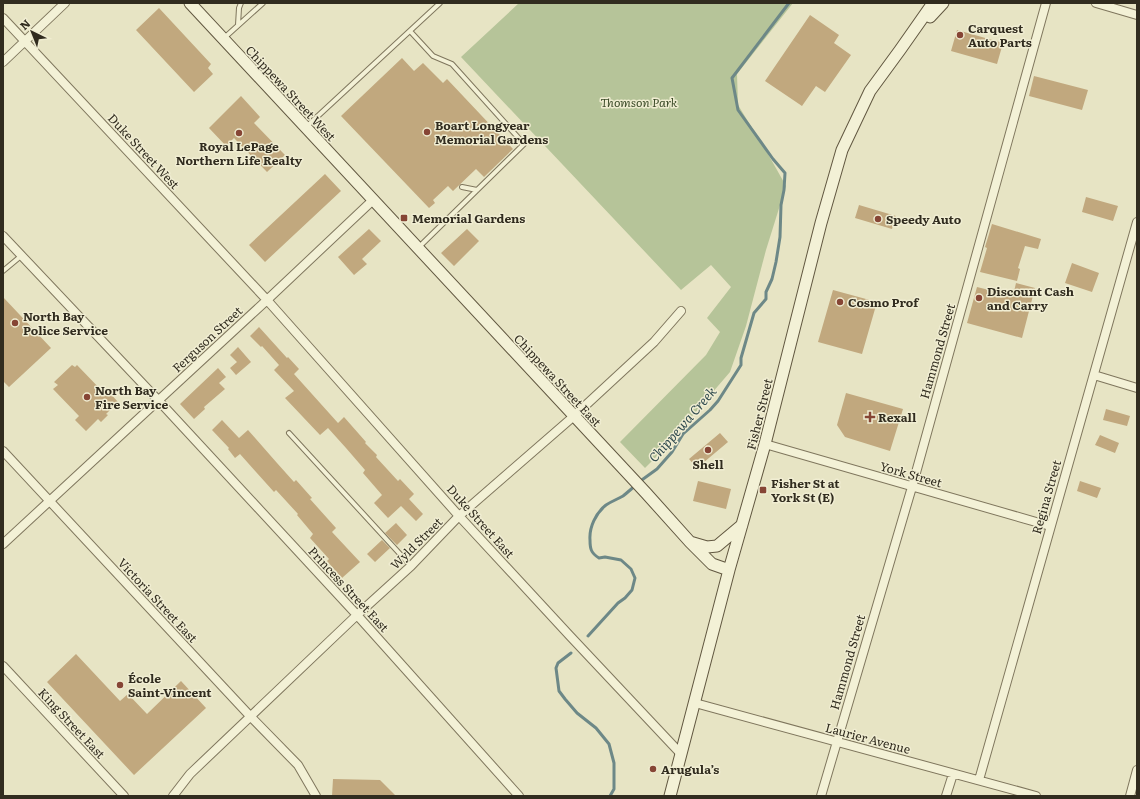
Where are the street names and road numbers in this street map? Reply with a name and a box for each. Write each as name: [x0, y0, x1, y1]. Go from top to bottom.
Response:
street label: Chippewa Street West: [242, 41, 340, 145]
street label: Duke Street West: [104, 109, 184, 193]
street label: Hammond Street: [915, 301, 959, 401]
street label: Ferguson Street: [168, 302, 246, 376]
street label: Chippewa Street East: [510, 330, 606, 430]
street label: Fisher Street: [741, 376, 777, 452]
street label: York Street: [878, 457, 944, 491]
street label: Regina Street: [1027, 458, 1065, 536]
street label: Duke Street East: [443, 480, 519, 562]
street label: Wyld Street: [386, 513, 446, 573]
street label: Princess Street East: [305, 542, 393, 636]
street label: Victoria Street East: [114, 554, 202, 646]
street label: Hammond Street: [825, 612, 869, 712]
street label: King Street East: [34, 684, 110, 763]
street label: Laurier Avenue: [823, 718, 913, 758]

